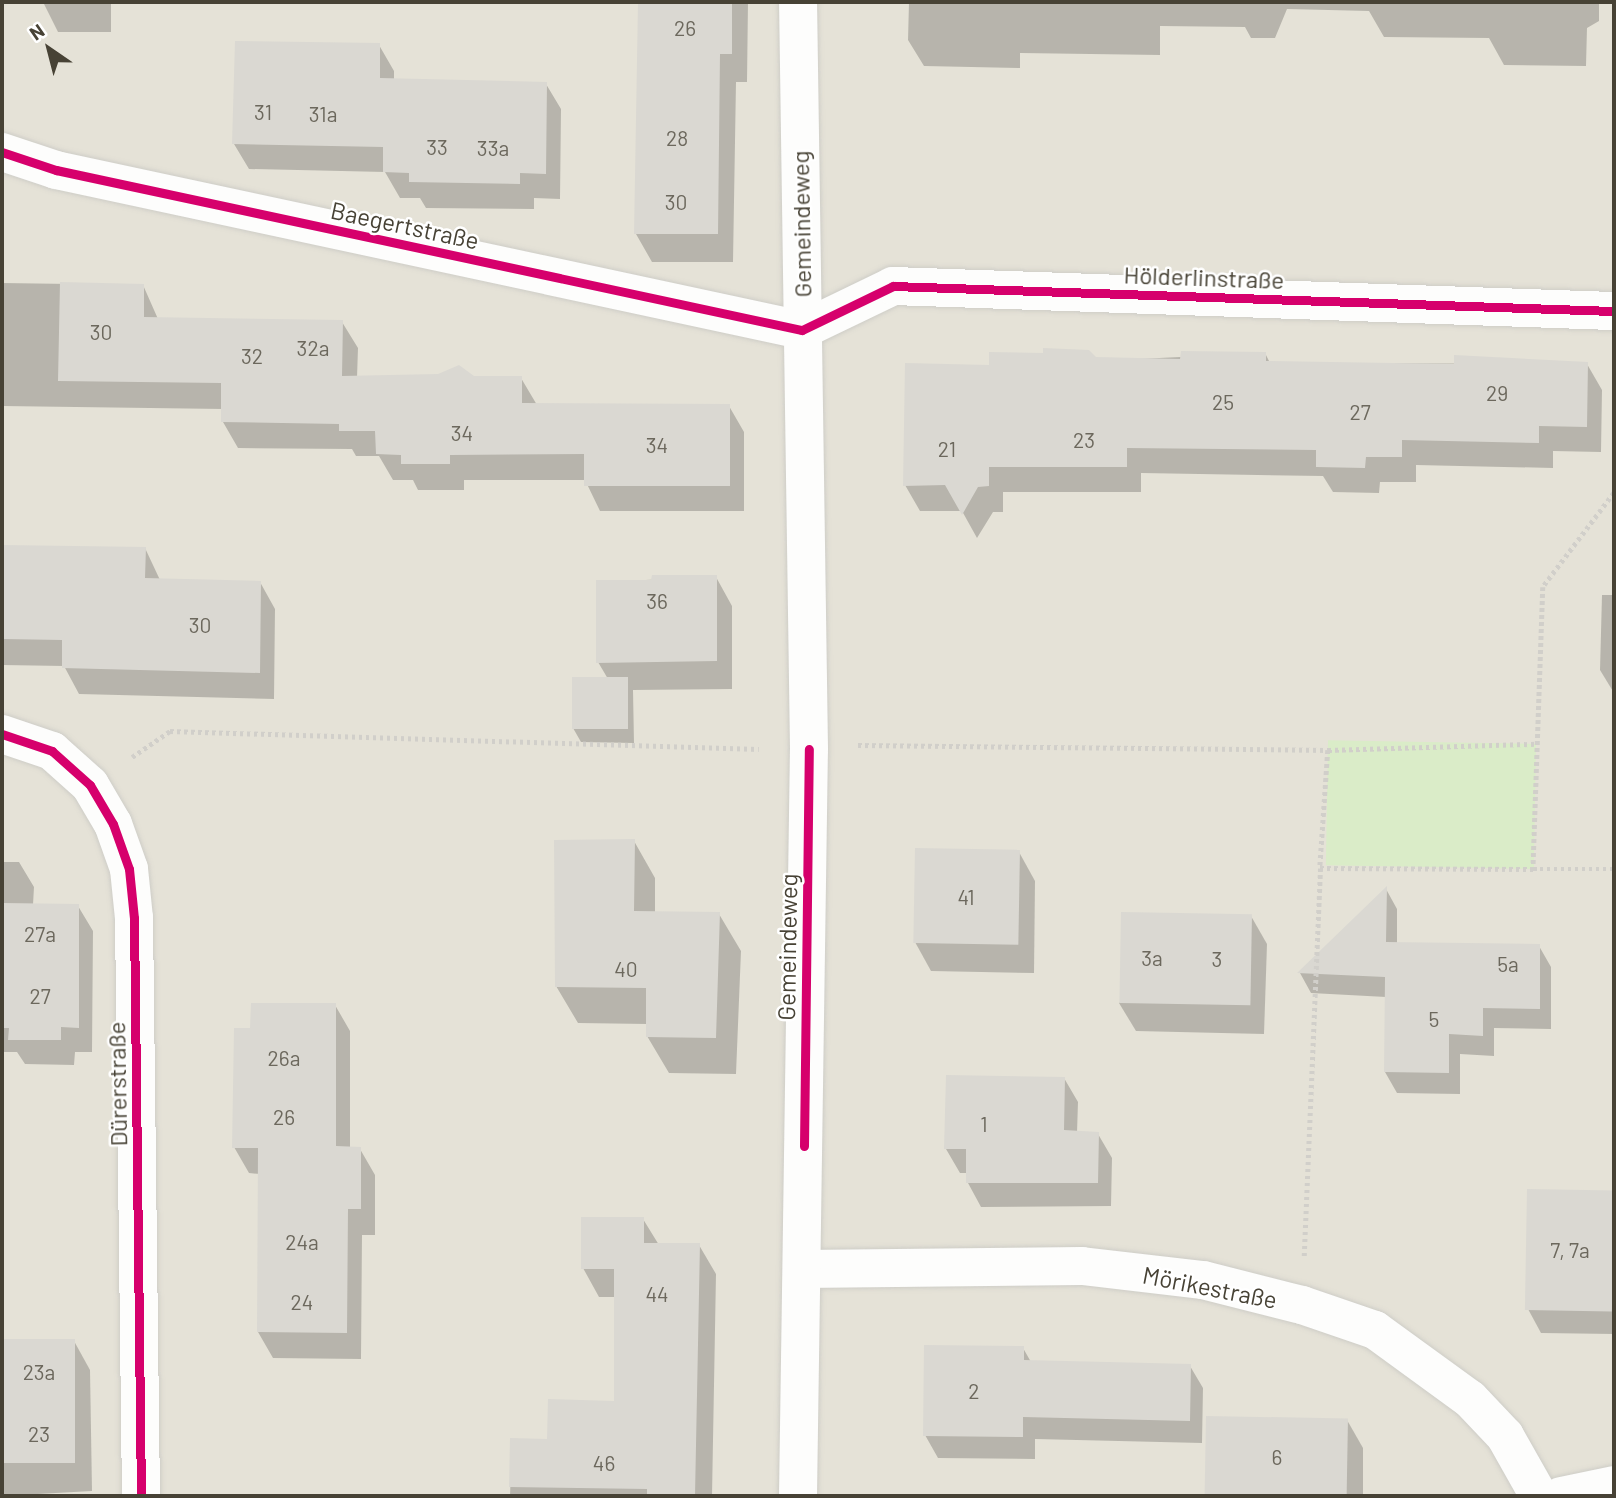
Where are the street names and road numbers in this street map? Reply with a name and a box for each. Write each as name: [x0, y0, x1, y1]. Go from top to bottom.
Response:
street label: Gemeindeweg: [785, 150, 817, 298]
street label: Baegertstraße: [328, 195, 482, 255]
street label: Hölderlinstraße: [1123, 260, 1285, 294]
street label: Gemeindeweg: [771, 873, 803, 1021]
street label: Dürerstraße: [102, 1021, 132, 1147]
street label: Mörikestraße: [1140, 1260, 1280, 1314]

